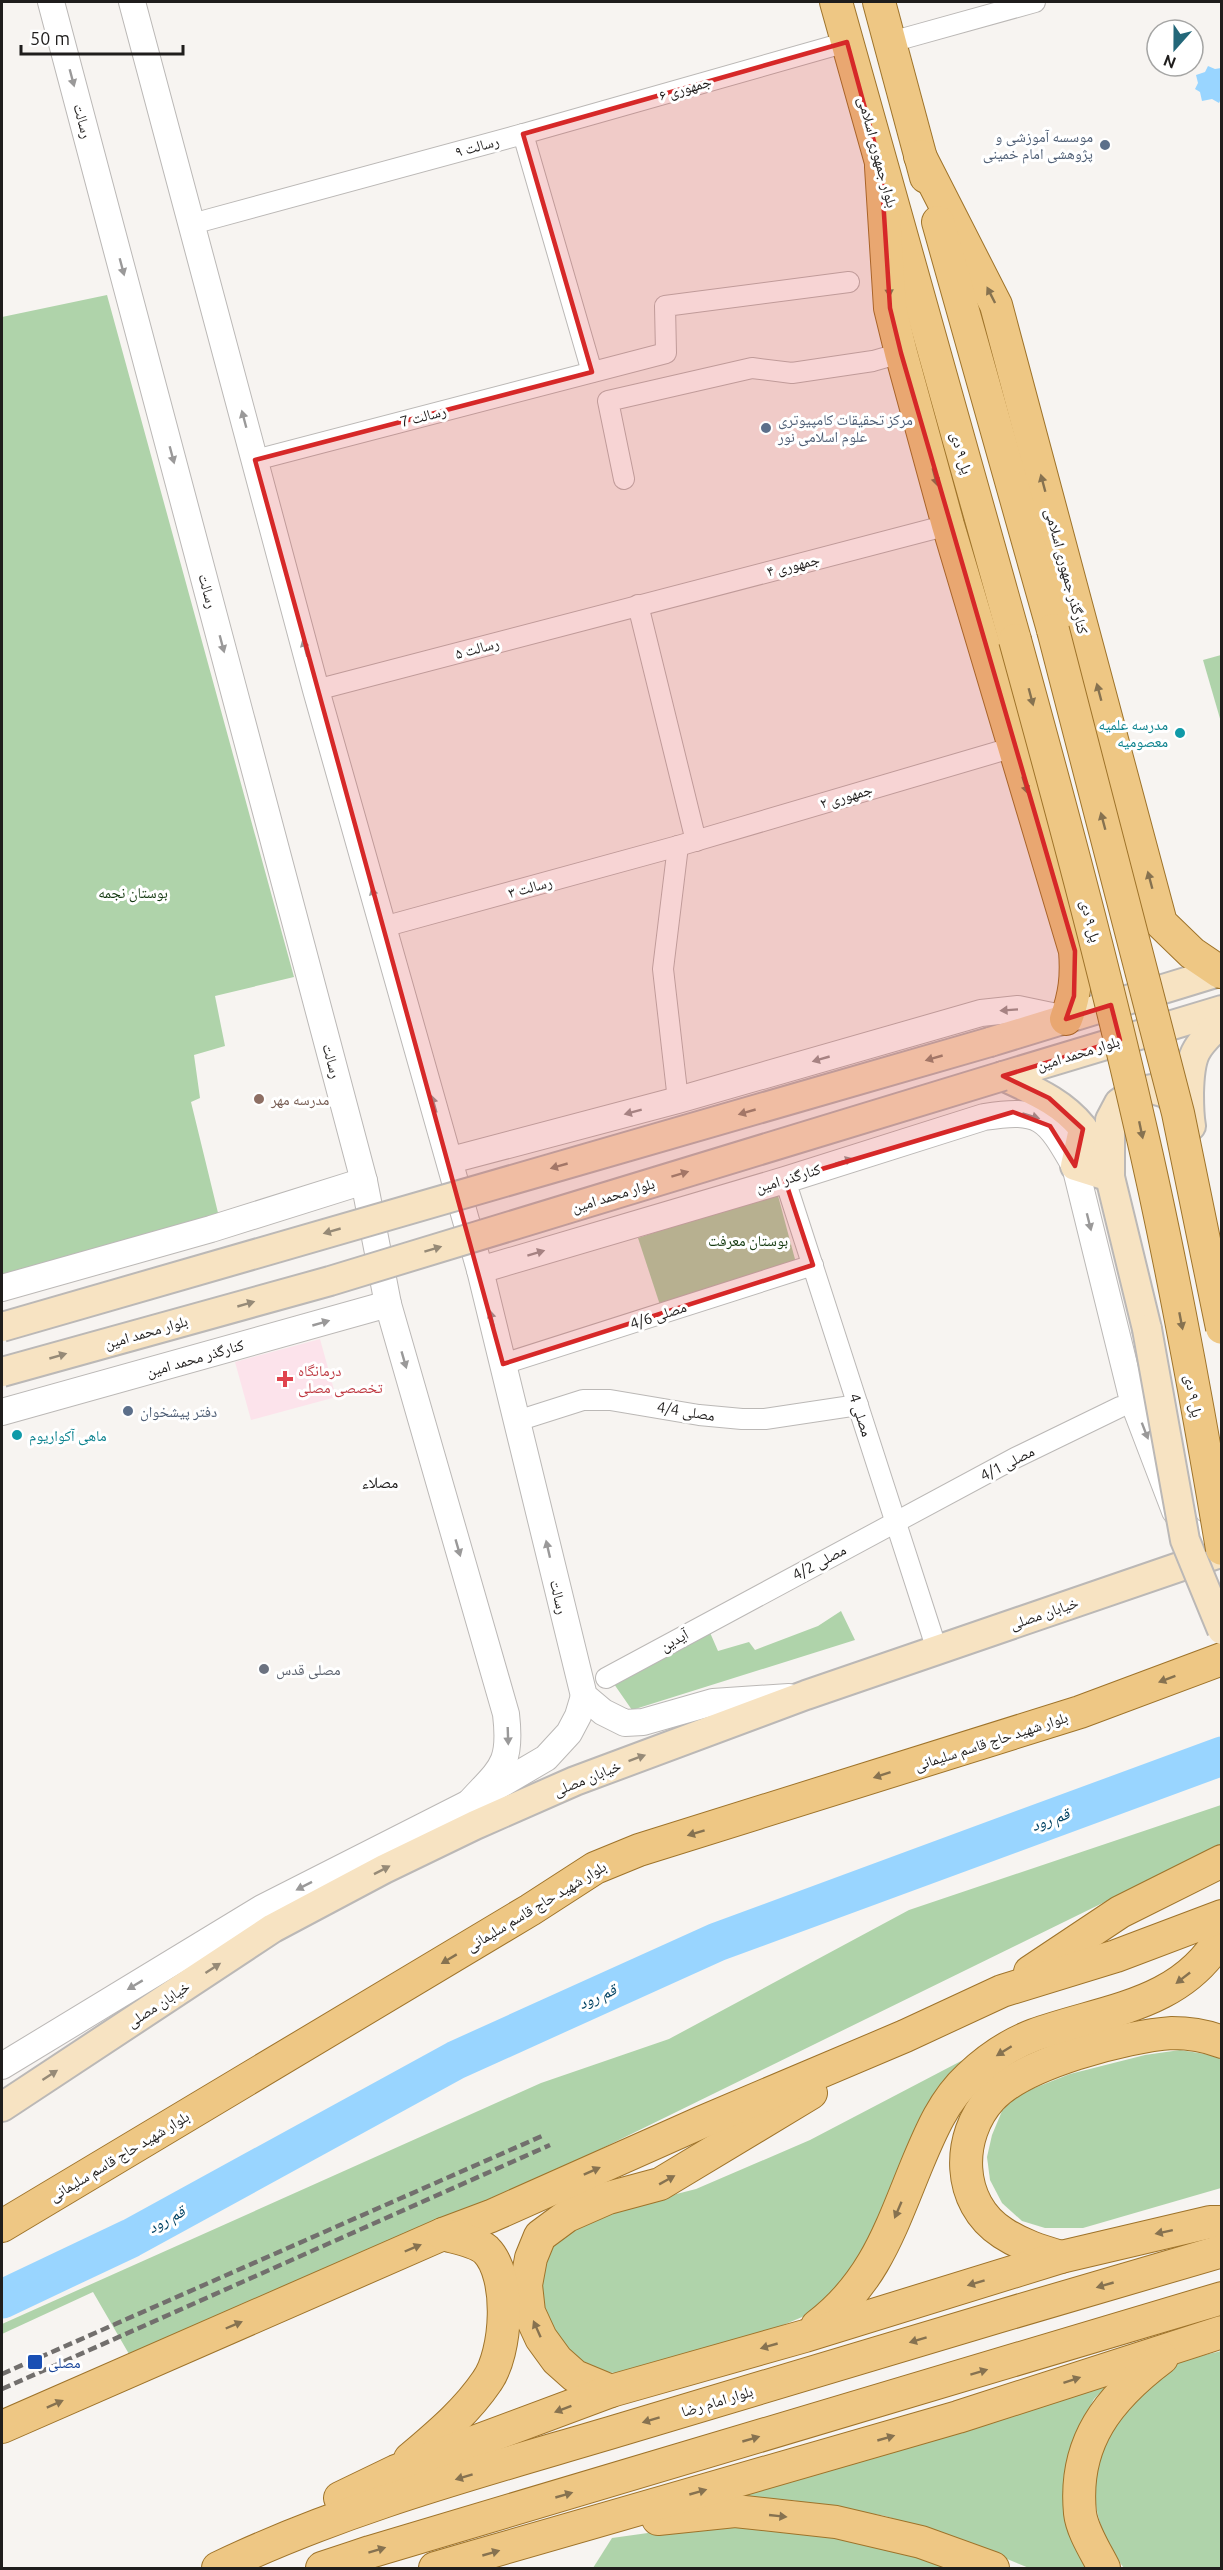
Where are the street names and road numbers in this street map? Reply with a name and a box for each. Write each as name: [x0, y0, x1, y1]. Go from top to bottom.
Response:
street label: جمهوری ۶: [657, 72, 714, 105]
street label: بلوار جمهوری اسلامی: [853, 95, 901, 210]
street label: رسالت: [69, 102, 96, 141]
street label: رسالت ۹: [453, 132, 501, 161]
street label: رسالت 7: [398, 402, 448, 431]
street label: پل ۹ دی: [946, 430, 976, 477]
street label: کنارگذر جمهوری اسلامی: [1040, 506, 1092, 636]
street label: جمهوری ۴: [765, 550, 822, 582]
street label: رسالت: [194, 572, 221, 611]
street label: رسالت ۵: [453, 634, 501, 663]
street label: جمهوری ۲: [818, 780, 875, 813]
street label: رسالت ۳: [506, 873, 554, 902]
street label: پل ۹ دی: [1076, 898, 1104, 944]
street label: بلوار محمد امین: [1034, 1032, 1122, 1076]
street label: رسالت: [318, 1042, 345, 1081]
street label: کنارگذر امین: [753, 1160, 823, 1198]
street label: بلوار محمد امین: [569, 1174, 657, 1218]
street label: مصلی 4/6: [628, 1298, 689, 1334]
street label: بلوار محمد امین: [102, 1312, 190, 1354]
street label: کنارگذر محمد امین: [144, 1336, 246, 1382]
street label: پل ۹ دی: [1180, 1373, 1206, 1419]
street label: مصلی 4: [844, 1391, 876, 1440]
street label: مصلی 4/4: [656, 1398, 716, 1426]
street label: مصلی 4/1: [977, 1442, 1038, 1486]
street label: مصلی 4/2: [789, 1541, 850, 1585]
street label: رسالت: [546, 1578, 571, 1616]
street label: خیابان مصلی: [1007, 1593, 1082, 1635]
street label: آیدین: [657, 1625, 693, 1656]
street label: بلوار شهید حاج قاسم سلیمانی: [912, 1708, 1070, 1776]
street label: خیابان مصلی: [551, 1757, 624, 1801]
street label: بلوار شهید حاج قاسم سلیمانی: [463, 1857, 610, 1956]
street label: خیابان مصلی: [123, 1977, 194, 2032]
street label: بلوار شهید حاج قاسم سلیمانی: [46, 2107, 193, 2206]
street label: بلوار امام رضا: [679, 2382, 755, 2422]

